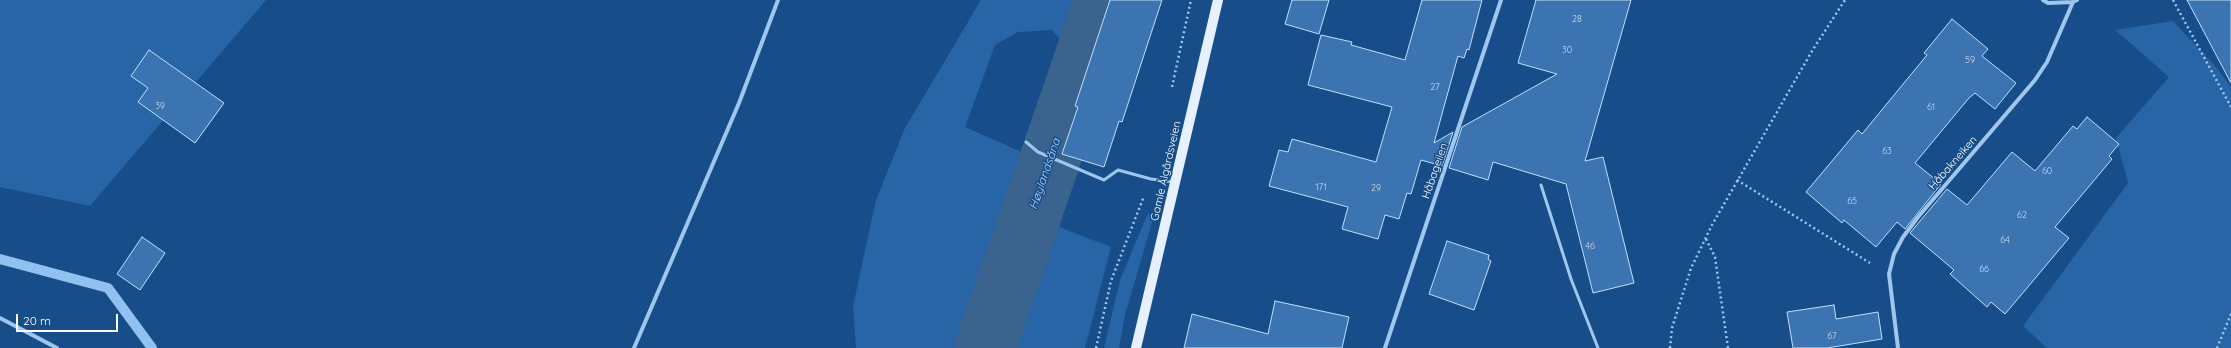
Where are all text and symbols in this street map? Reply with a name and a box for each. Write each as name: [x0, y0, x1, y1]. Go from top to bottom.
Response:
house number: 28: [1572, 14, 1582, 24]
house number: 30: [1562, 45, 1572, 55]
house number: 59: [1965, 55, 1975, 65]
house number: 27: [1430, 82, 1440, 92]
house number: 39: [155, 101, 165, 111]
house number: 61: [1927, 102, 1935, 112]
street label: Gamle Ålgårdsveien: [1148, 120, 1184, 222]
street label: Håbakneiken: [1926, 133, 1980, 193]
water label: Høylandsåna: [1026, 137, 1064, 211]
street label: Håbageilen: [1419, 141, 1451, 201]
house number: 63: [1882, 146, 1892, 156]
house number: 60: [2042, 166, 2052, 176]
house number: 171: [1315, 182, 1327, 192]
house number: 29: [1371, 183, 1381, 193]
house number: 65: [1847, 196, 1857, 206]
house number: 62: [2017, 210, 2027, 220]
house number: 64: [2000, 235, 2010, 245]
house number: 46: [1585, 241, 1595, 251]
house number: 66: [1979, 264, 1989, 274]
scale bar: [18, 306, 120, 332]
text: 20 m: [23, 313, 51, 328]
house number: 67: [1827, 331, 1837, 341]

